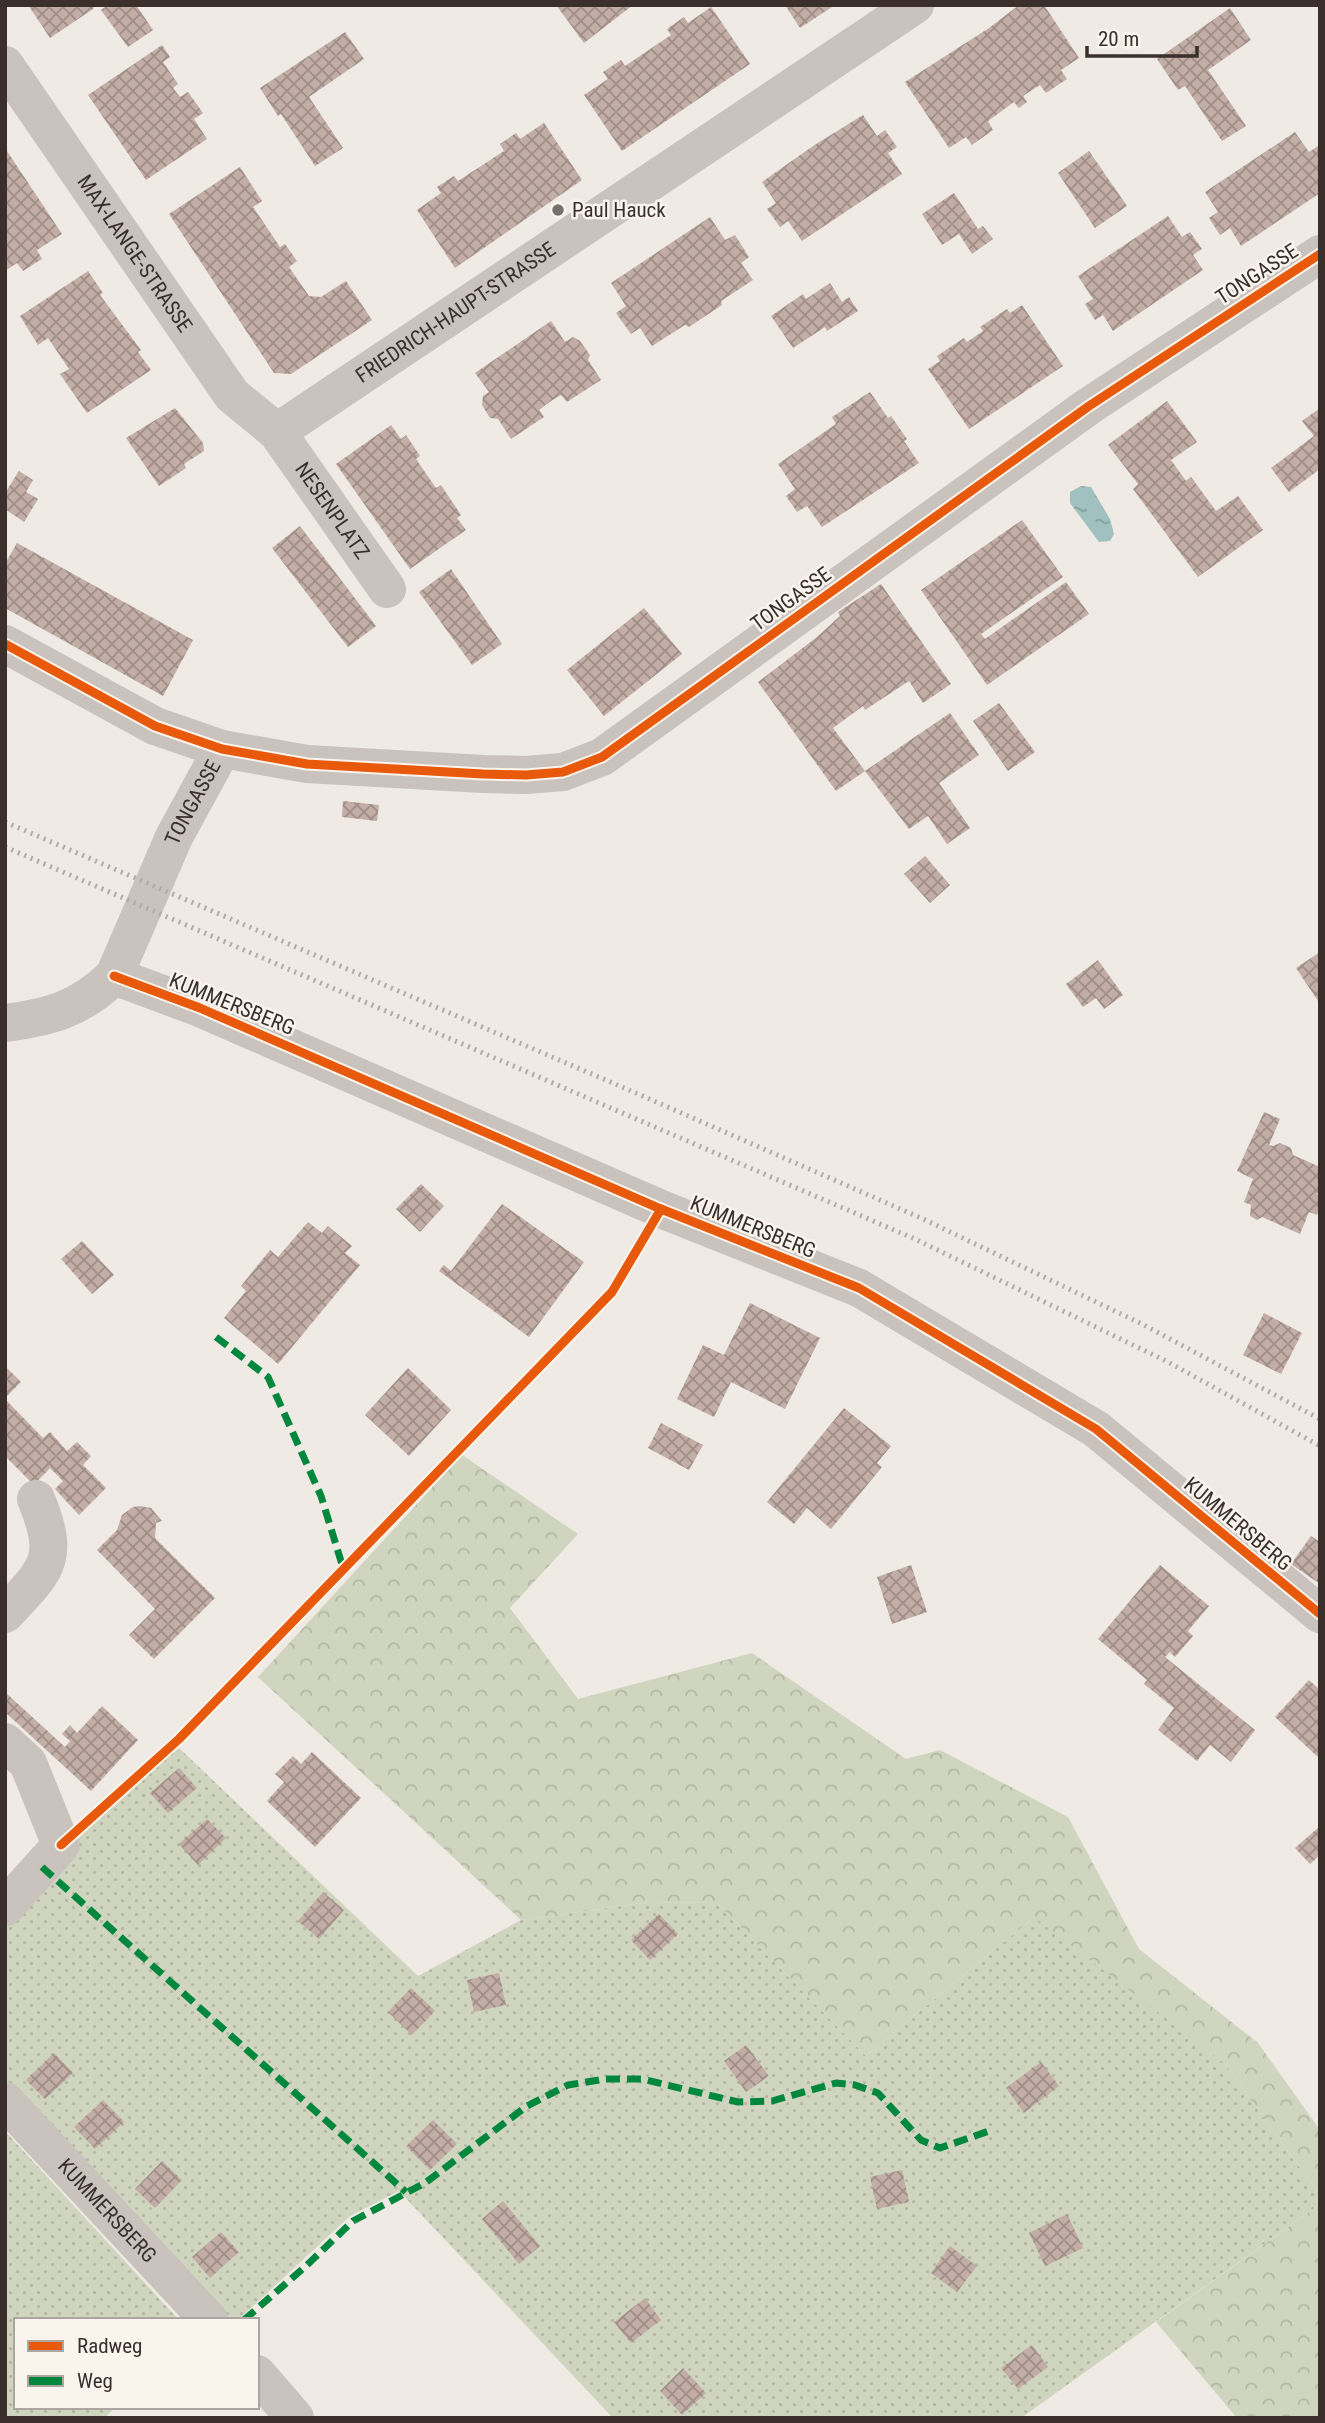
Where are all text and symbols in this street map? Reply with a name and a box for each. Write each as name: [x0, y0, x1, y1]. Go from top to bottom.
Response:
scale bar: [1087, 14, 1197, 58]
text: 20 m: [1098, 27, 1139, 51]
street label: MAX-LANGE-STRASSE: [72, 171, 197, 337]
place label: Paul Hauck: [572, 198, 666, 222]
marker: Paul Hauck: [550, 202, 566, 218]
street label: FRIEDRICH-HAUPT-STRASSE: [351, 237, 560, 388]
street label: TONGASSE: [1211, 239, 1303, 309]
street label: NESENPLATZ: [290, 458, 374, 564]
street label: TONGASSE: [746, 562, 836, 636]
street label: TONGASSE: [160, 756, 226, 848]
street label: KUMMERSBERG: [166, 968, 298, 1040]
street label: KUMMERSBERG: [687, 1191, 819, 1263]
street label: KUMMERSBERG: [1179, 1472, 1297, 1576]
street label: KUMMERSBERG: [53, 2154, 161, 2268]
legend: [14, 2318, 259, 2409]
text: Radweg: [77, 2334, 142, 2358]
text: Weg: [77, 2369, 113, 2393]

